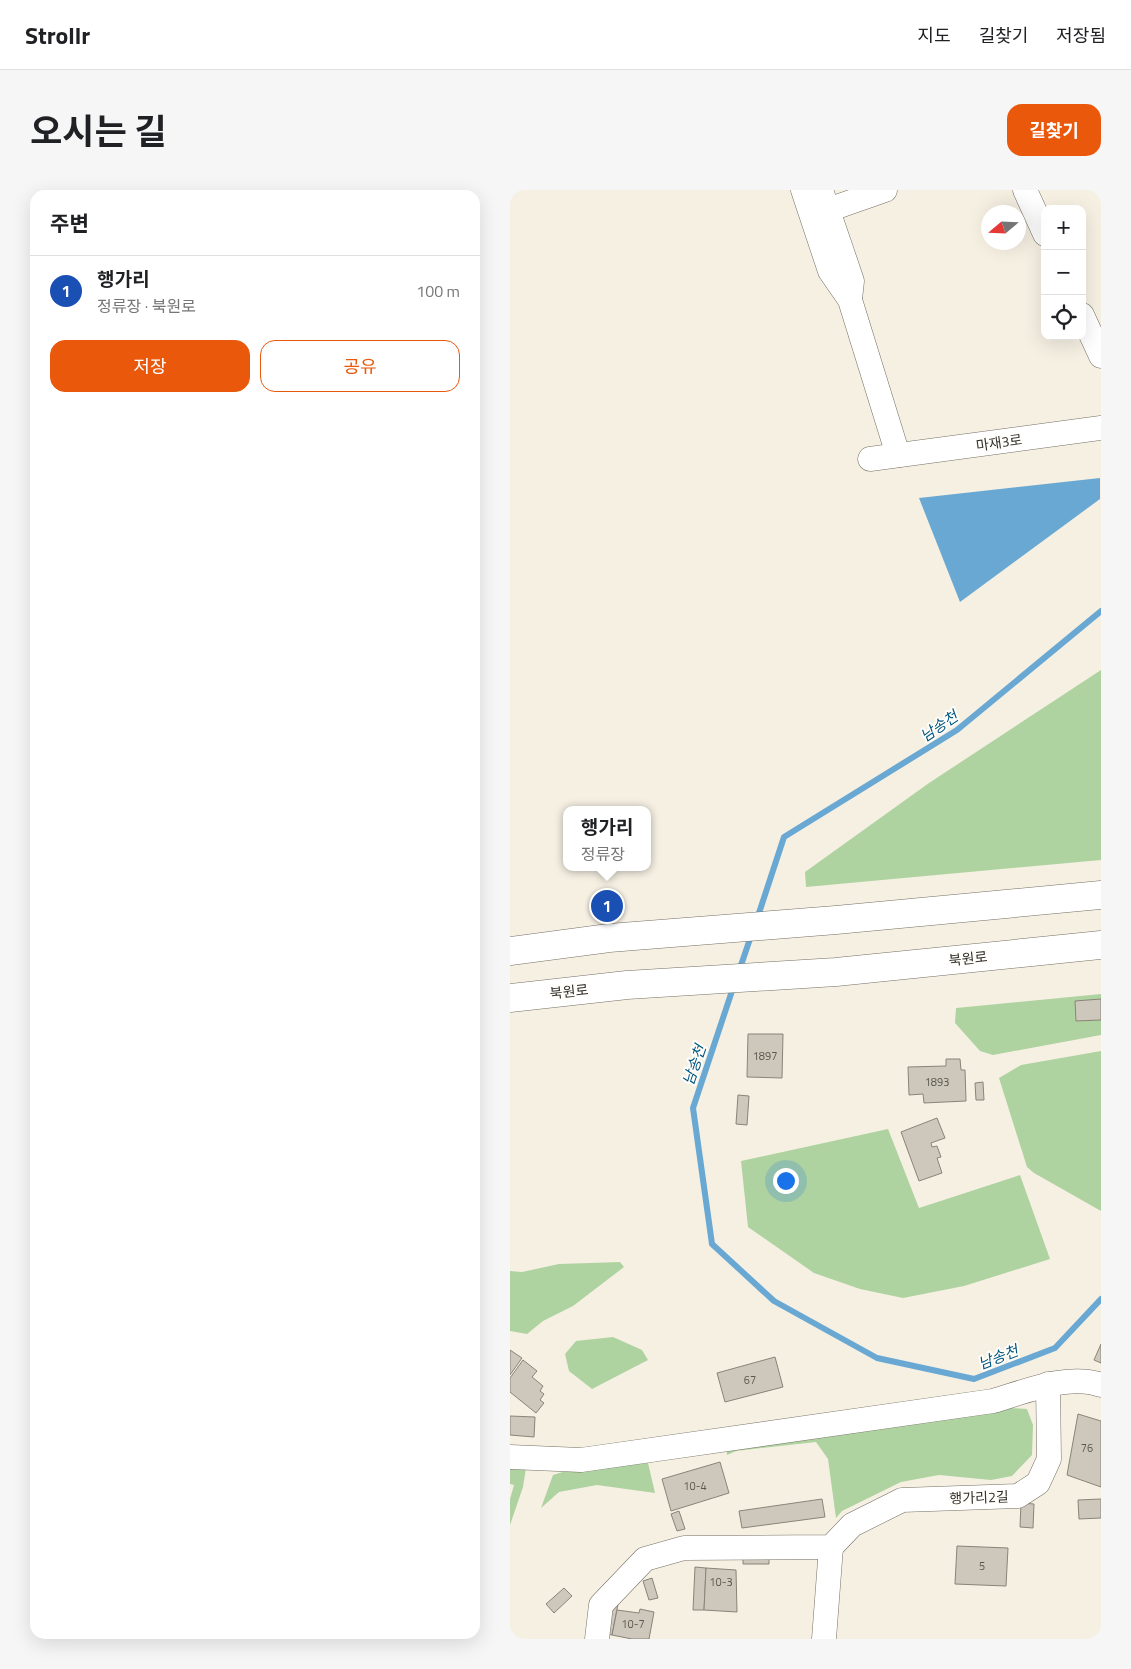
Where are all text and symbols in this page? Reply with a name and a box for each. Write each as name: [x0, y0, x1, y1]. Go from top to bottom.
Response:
text: Strollr: [25, 17, 90, 53]
text: 지도: [918, 22, 951, 49]
text: 길찾기: [979, 22, 1028, 49]
text: 저장됨: [1056, 22, 1106, 49]
text: 오시는 길: [30, 104, 167, 158]
button: 길찾기: [1007, 104, 1101, 156]
north arrow: [981, 205, 1026, 250]
map controls: [1041, 205, 1086, 340]
button: +: [1041, 205, 1086, 250]
text: 주변: [50, 207, 89, 239]
button: −: [1041, 250, 1086, 295]
text: 행가리: [97, 264, 149, 293]
text: 1: [62, 279, 70, 303]
text: 100 m: [416, 279, 460, 303]
text: 정류장 · 북원로: [97, 294, 196, 318]
button: locate: [1041, 295, 1086, 340]
button: 저장: [50, 340, 250, 392]
button: 공유: [260, 340, 460, 392]
street label: 마재3로: [975, 428, 1024, 456]
water label: 남송천: [915, 704, 964, 747]
popup: [563, 806, 651, 871]
text: 행가리: [581, 812, 633, 841]
text: 정류장: [581, 842, 625, 866]
pin: 1: [591, 887, 623, 925]
street label: 북원로: [948, 946, 988, 970]
street label: 북원로: [549, 979, 589, 1003]
water label: 남송천: [676, 1040, 712, 1088]
house number: 1897: [753, 1048, 777, 1064]
house number: 1893: [925, 1074, 949, 1090]
your location: [773, 1168, 799, 1194]
water label: 남송천: [975, 1338, 1023, 1375]
house number: 67: [744, 1372, 756, 1388]
house number: 76: [1081, 1440, 1093, 1456]
house number: 10-4: [683, 1478, 707, 1494]
street label: 행가리2길: [949, 1485, 1009, 1509]
house number: 5: [979, 1558, 985, 1574]
house number: 10-3: [709, 1574, 733, 1590]
house number: 10-7: [621, 1616, 645, 1632]

